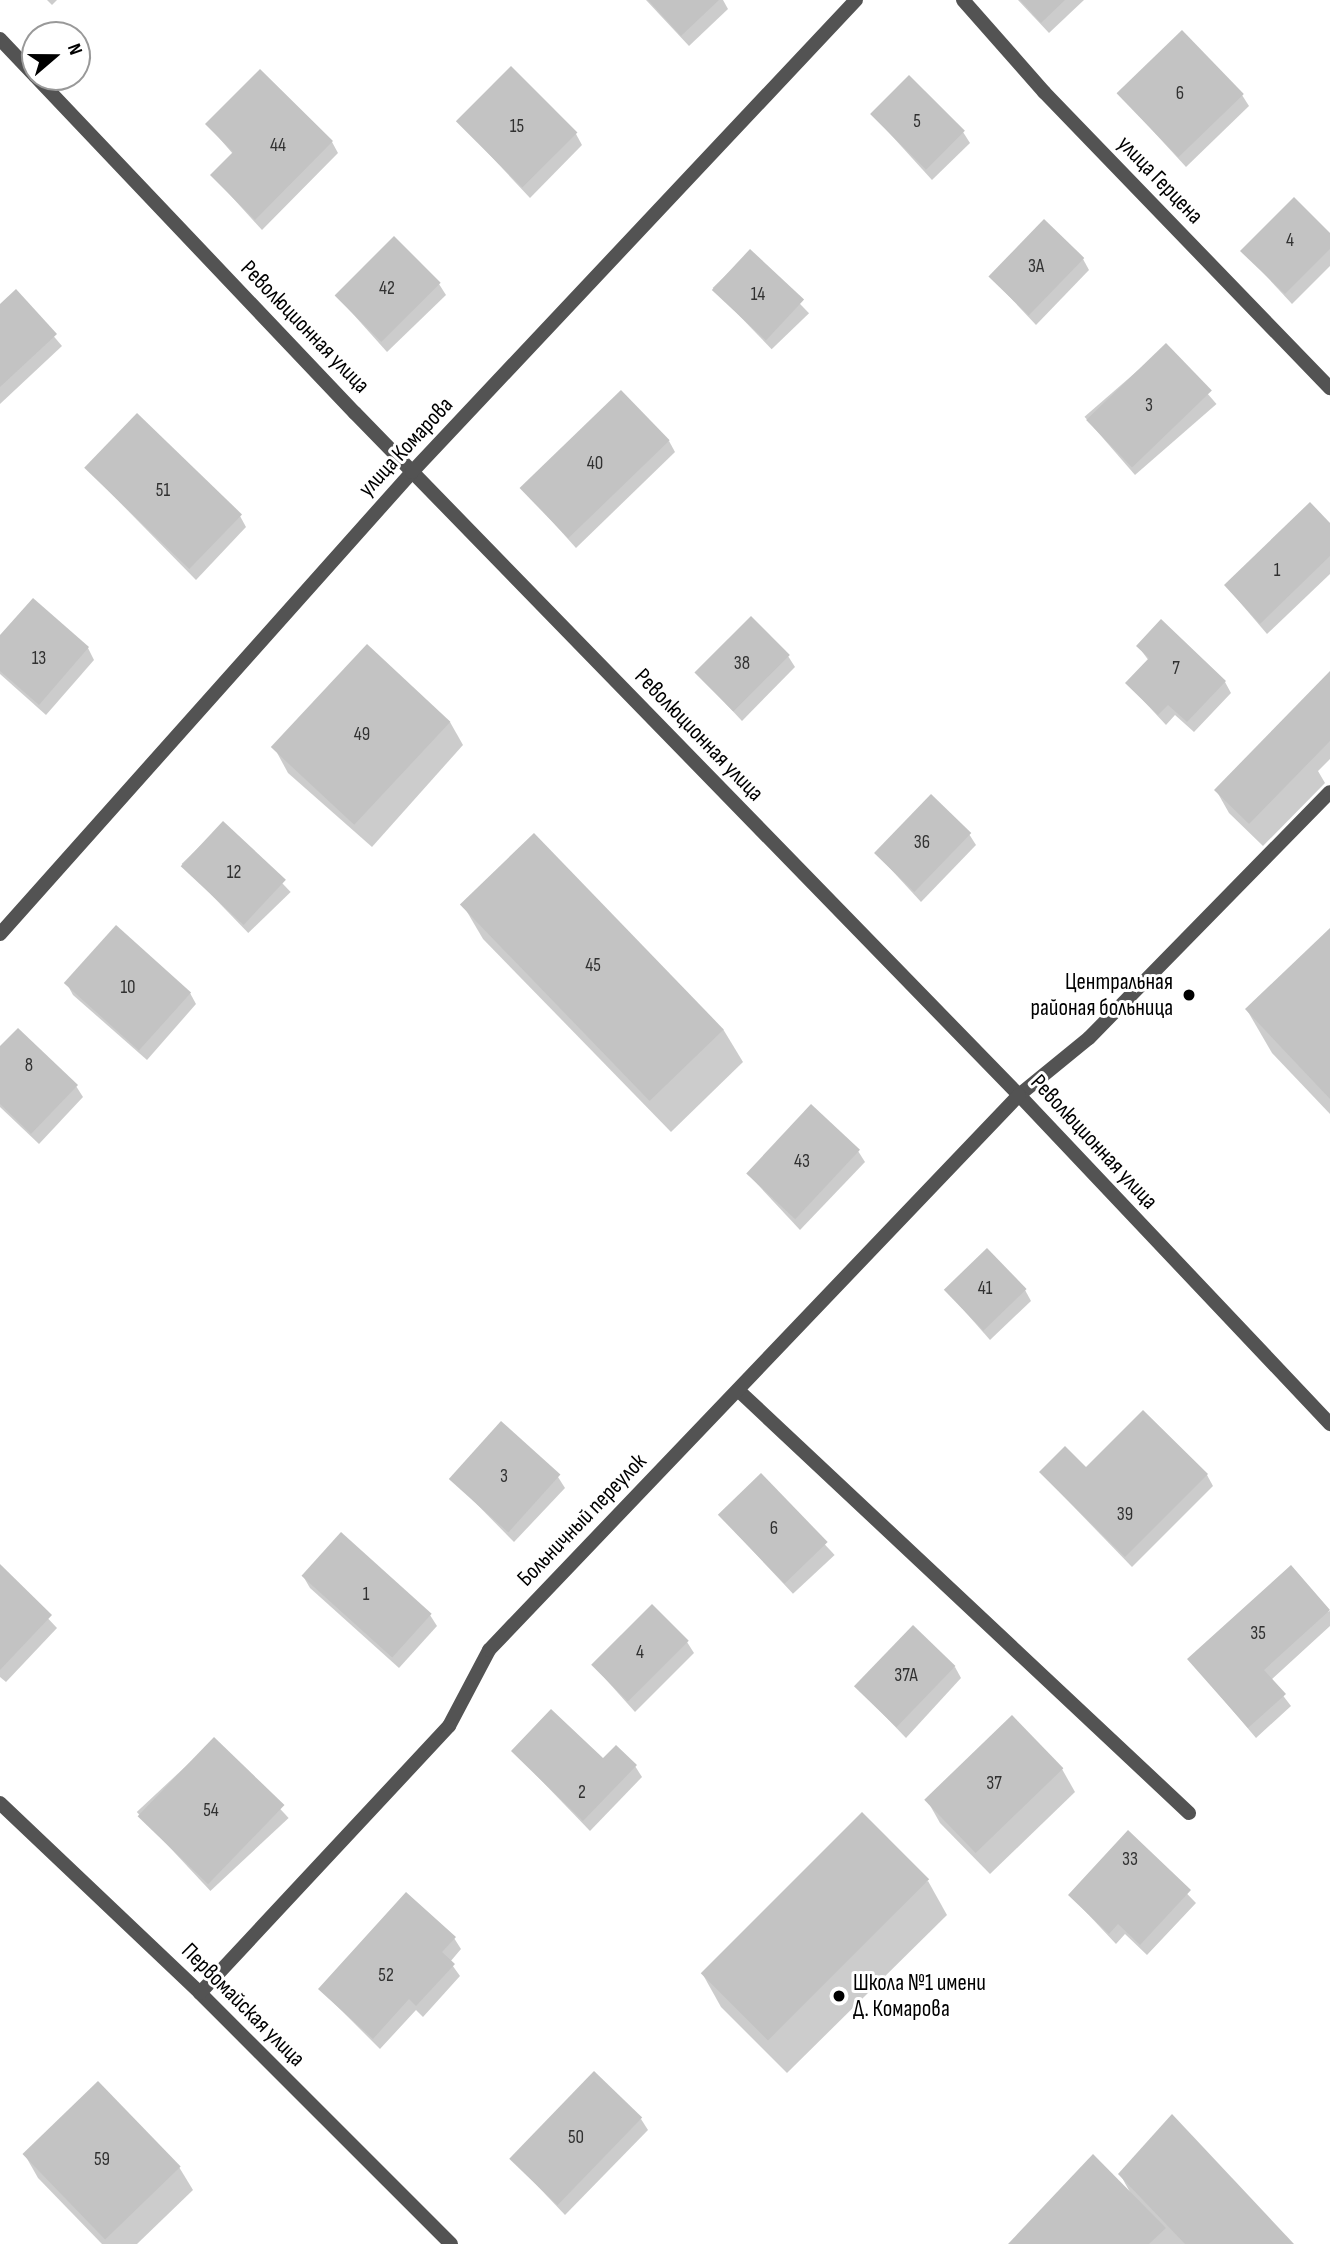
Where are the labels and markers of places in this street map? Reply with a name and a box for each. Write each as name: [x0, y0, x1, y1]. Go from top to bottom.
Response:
place label: Центральная районая больница: [1030, 968, 1173, 1022]
marker: Центральная районая больница: [1179, 985, 1199, 1005]
place label: Школа №1 имени Д. Комарова: [853, 1969, 986, 2023]
marker: Школа №1 имени Д. Комарова: [831, 1988, 847, 2004]

